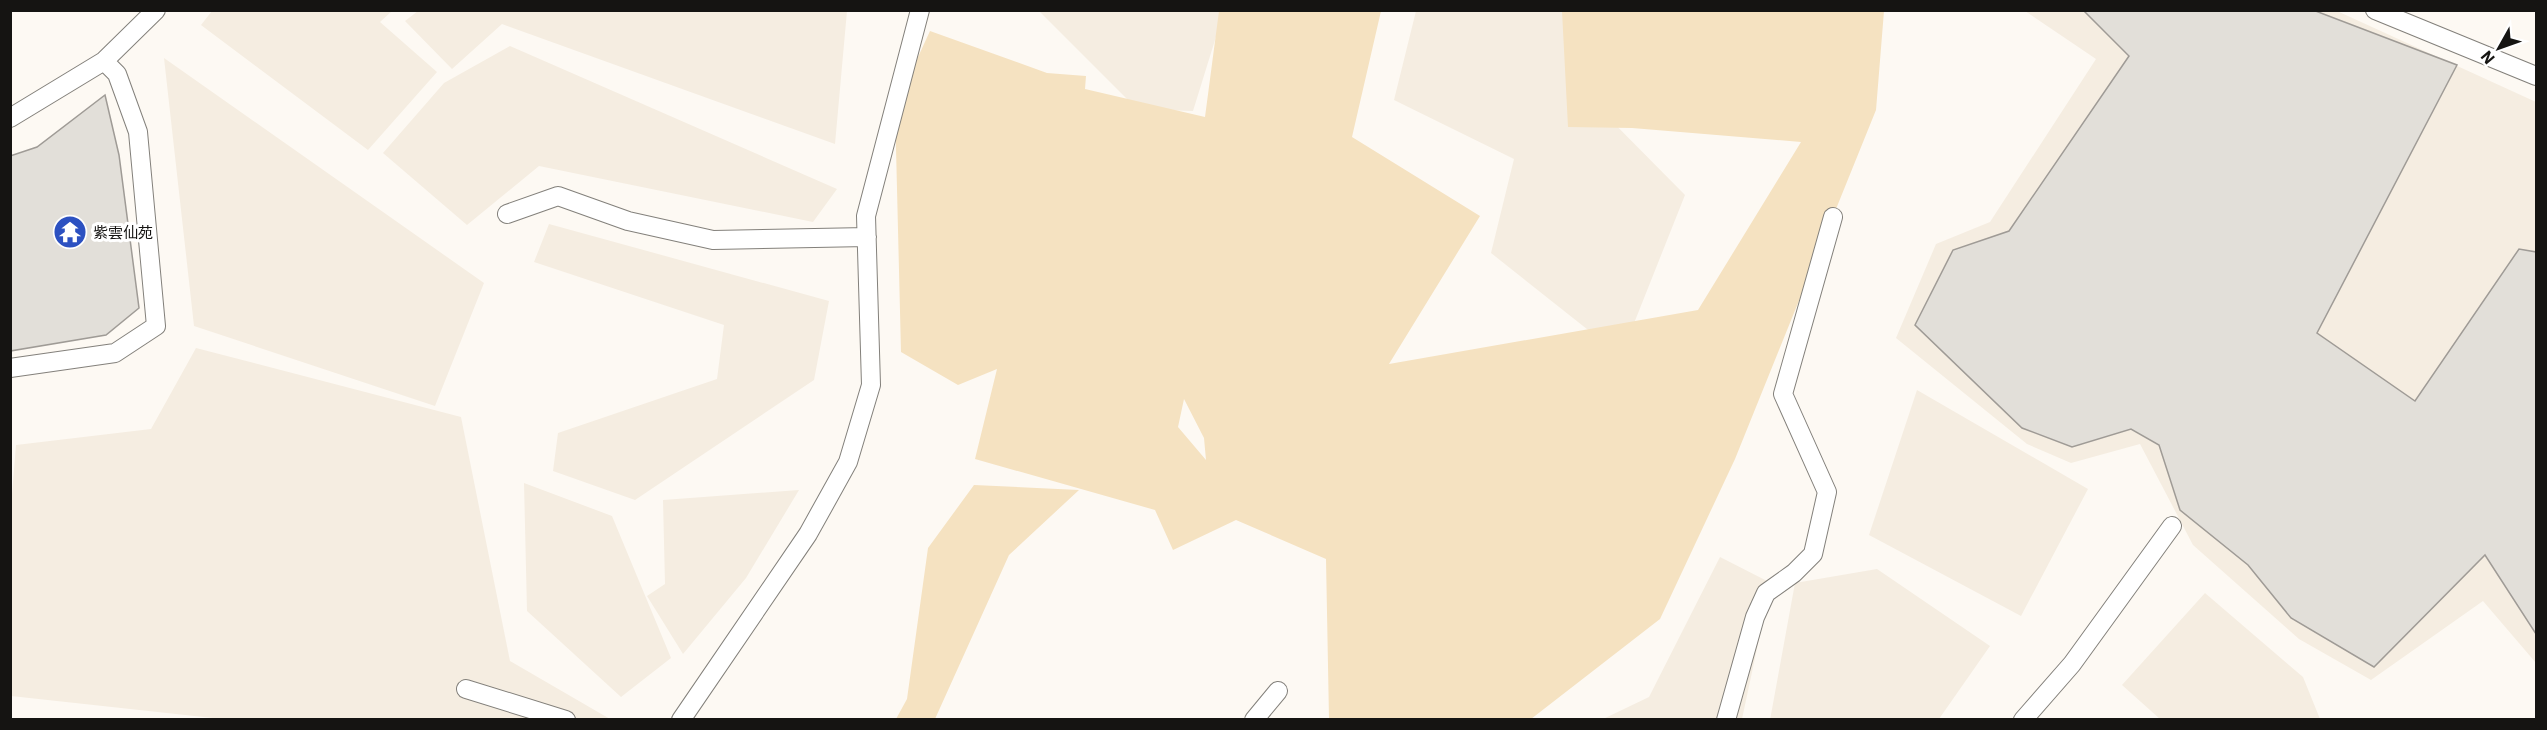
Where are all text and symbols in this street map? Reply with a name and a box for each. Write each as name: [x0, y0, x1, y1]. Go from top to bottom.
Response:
north arrow: [2469, 18, 2529, 78]
text: N: [2476, 47, 2499, 69]
temple icon: 紫雲仙苑: [52, 214, 88, 250]
place label: 紫雲仙苑: [93, 223, 153, 242]

